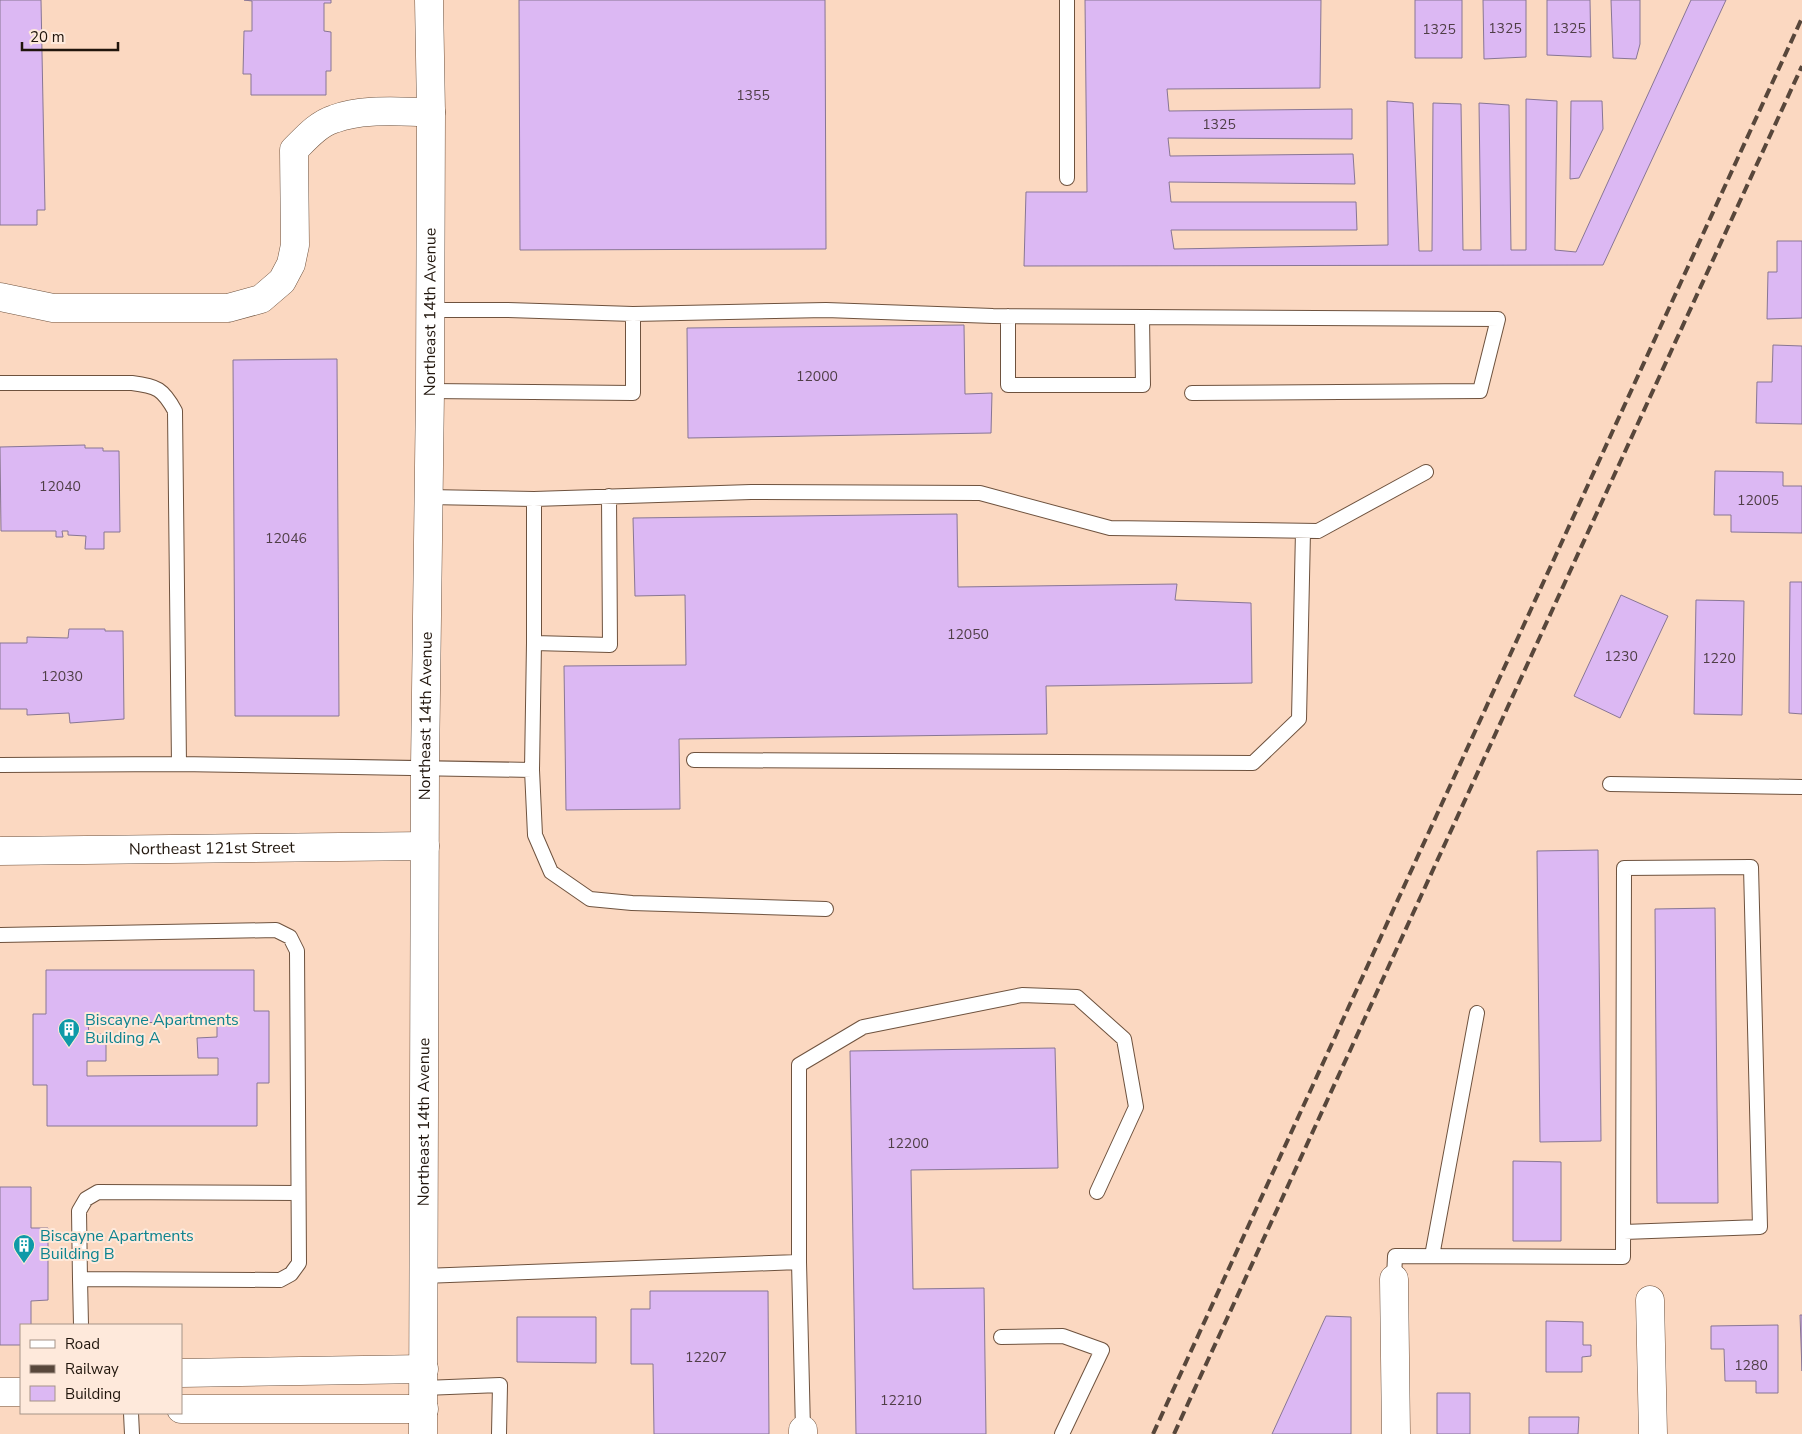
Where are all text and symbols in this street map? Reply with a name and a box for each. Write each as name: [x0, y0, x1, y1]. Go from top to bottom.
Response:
house number: 1325: [1488, 19, 1522, 38]
house number: 1325: [1552, 19, 1586, 38]
scale bar: [22, 20, 119, 52]
house number: 1325: [1422, 20, 1456, 39]
text: 20 m: [30, 27, 65, 47]
house number: 1355: [736, 86, 770, 105]
house number: 1325: [1202, 115, 1236, 134]
street label: Northeast 14th Avenue: [419, 228, 442, 396]
house number: 12000: [796, 367, 838, 386]
house number: 12040: [39, 477, 81, 496]
house number: 12005: [1737, 491, 1779, 510]
house number: 12046: [265, 529, 307, 548]
house number: 12050: [947, 625, 989, 644]
street label: Northeast 14th Avenue: [414, 632, 438, 800]
house number: 1230: [1604, 647, 1638, 666]
house number: 1220: [1702, 649, 1736, 668]
house number: 12030: [41, 667, 83, 686]
street label: Northeast 121st Street: [129, 837, 295, 860]
place label: Biscayne Apartments Building A: [85, 1009, 239, 1049]
building icon: Biscayne Apartments Building A: [57, 1017, 81, 1048]
street label: Northeast 14th Avenue: [413, 1038, 435, 1206]
house number: 12200: [887, 1134, 929, 1153]
place label: Biscayne Apartments Building B: [40, 1225, 194, 1265]
building icon: Biscayne Apartments Building B: [12, 1233, 36, 1264]
legend: [20, 1324, 182, 1414]
text: Road: [65, 1334, 100, 1354]
house number: 12207: [685, 1348, 727, 1367]
house number: 1280: [1734, 1356, 1768, 1375]
text: Railway: [65, 1359, 119, 1379]
text: Building: [65, 1384, 121, 1404]
house number: 12210: [880, 1391, 922, 1410]

